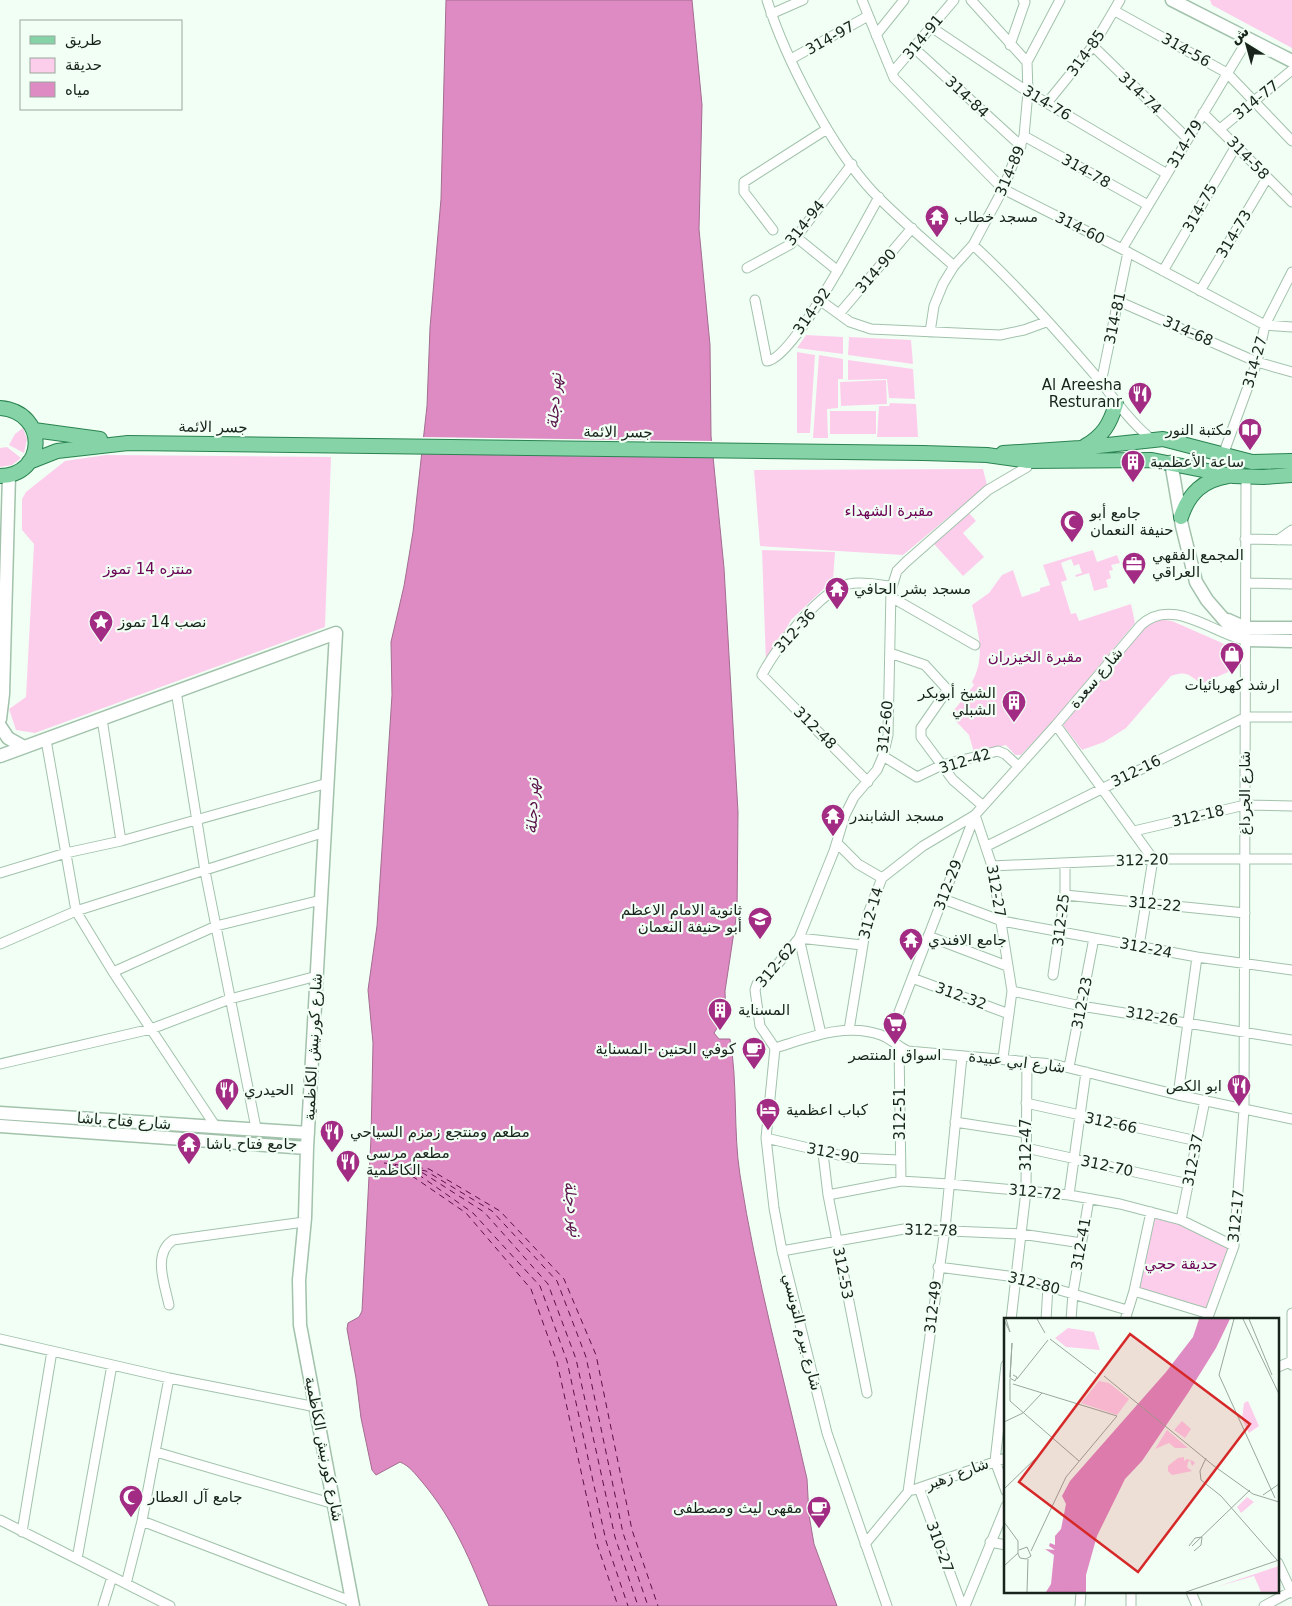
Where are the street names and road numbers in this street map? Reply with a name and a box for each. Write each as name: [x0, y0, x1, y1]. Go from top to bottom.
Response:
street label: 314-91: [899, 11, 947, 63]
street label: 314-97: [802, 17, 858, 59]
street label: 314-85: [1063, 26, 1109, 80]
street label: 314-56: [1158, 29, 1214, 71]
street label: 314-74: [1115, 68, 1165, 118]
street label: 314-84: [941, 72, 993, 122]
street label: 314-77: [1230, 76, 1282, 124]
street label: 314-76: [1020, 82, 1074, 124]
street label: 314-79: [1164, 117, 1206, 171]
street label: 314-58: [1223, 133, 1273, 183]
street label: 314-89: [991, 143, 1029, 199]
street label: 314-78: [1058, 150, 1114, 192]
street label: 314-75: [1179, 180, 1221, 236]
street label: 314-94: [781, 197, 829, 249]
street label: 314-73: [1213, 207, 1255, 261]
street label: 314-60: [1052, 208, 1108, 248]
street label: 314-90: [852, 245, 900, 297]
street label: 314-92: [789, 284, 835, 338]
street label: 314-81: [1101, 290, 1129, 346]
street label: 314-68: [1160, 312, 1216, 350]
street label: 314-27: [1239, 334, 1271, 390]
street label: جسر الائمة: [178, 417, 248, 437]
street label: جسر الائمة: [583, 422, 653, 442]
street label: 312-36: [771, 605, 819, 657]
street label: شارع سعدة: [1065, 644, 1127, 712]
street label: 312-60: [873, 700, 897, 754]
street label: 312-48: [790, 703, 840, 753]
street label: 312-42: [937, 745, 993, 777]
street label: 312-16: [1108, 751, 1164, 791]
street label: شارع الجرداغ: [1236, 751, 1254, 835]
street label: 312-18: [1170, 801, 1226, 831]
street label: 312-20: [1115, 850, 1169, 870]
street label: 312-29: [930, 857, 966, 913]
street label: 312-27: [983, 863, 1009, 919]
street label: 312-14: [855, 885, 887, 941]
street label: 312-25: [1049, 893, 1073, 947]
street label: 312-22: [1128, 893, 1182, 915]
street label: 312-24: [1118, 934, 1174, 962]
street label: 312-62: [752, 939, 800, 991]
street label: شارع كورنيش الكاظمية: [300, 973, 326, 1121]
street label: 312-23: [1068, 975, 1096, 1031]
street label: 312-32: [933, 978, 989, 1014]
street label: 312-26: [1124, 1003, 1180, 1029]
street label: شارع ابي عبيدة: [967, 1047, 1066, 1078]
street label: 312-51: [891, 1087, 909, 1141]
street label: شارع فتاح باشا: [76, 1109, 172, 1133]
street label: 312-66: [1083, 1109, 1139, 1137]
street label: 312-47: [1017, 1118, 1035, 1172]
street label: 312-37: [1179, 1132, 1207, 1188]
street label: 312-90: [805, 1139, 861, 1167]
street label: 312-70: [1079, 1152, 1135, 1180]
street label: 312-72: [1008, 1180, 1062, 1204]
street label: 312-17: [1224, 1189, 1248, 1243]
street label: 312-41: [1068, 1216, 1094, 1272]
street label: 312-78: [904, 1221, 958, 1239]
street label: 312-53: [829, 1245, 857, 1301]
street label: 312-80: [1006, 1268, 1062, 1298]
street label: شارع بيرم التونسي: [778, 1271, 825, 1393]
street label: 312-49: [921, 1280, 945, 1334]
street label: شارع كورنيش الكاظمية: [301, 1375, 347, 1523]
street label: شارع زهير: [922, 1454, 991, 1494]
street label: 310-27: [922, 1519, 958, 1575]

